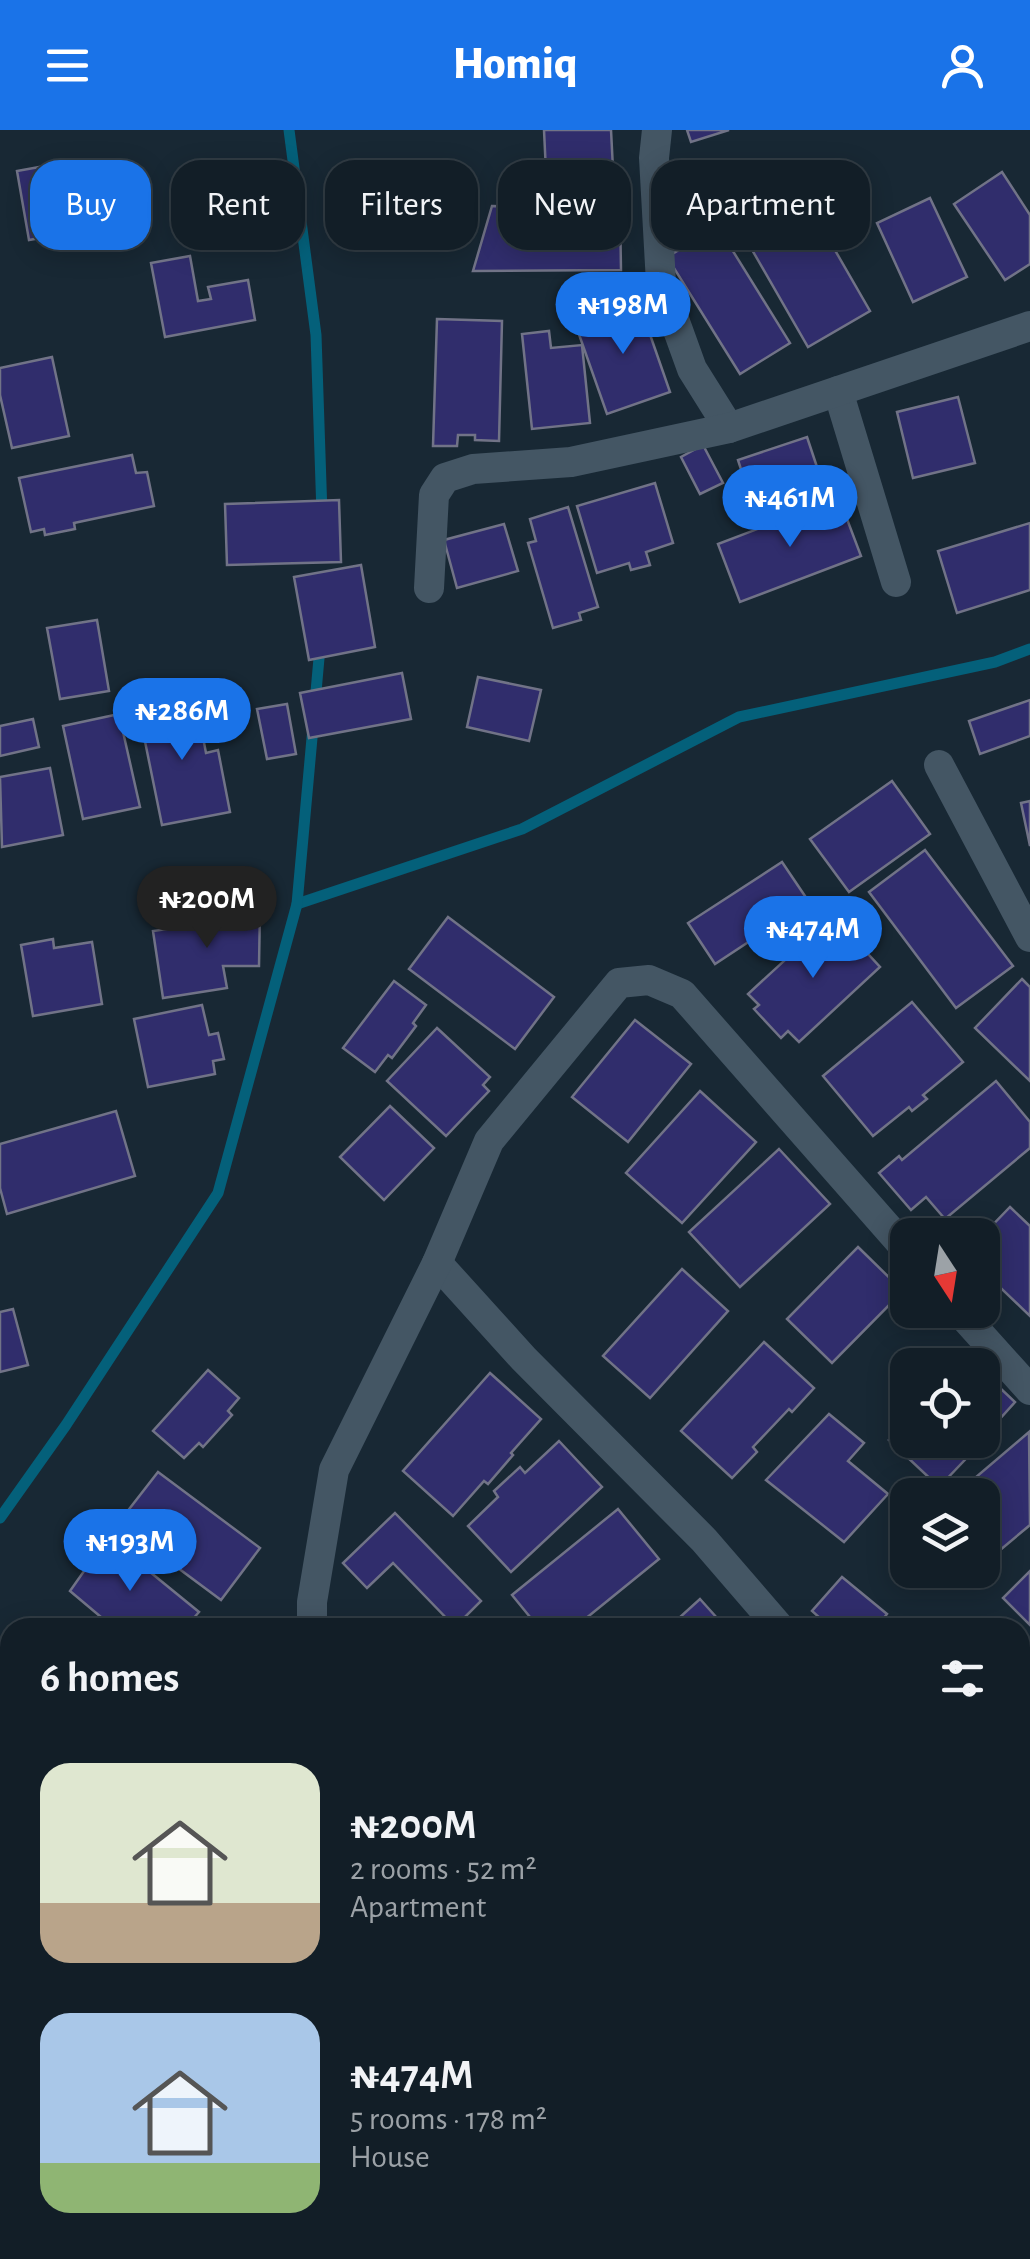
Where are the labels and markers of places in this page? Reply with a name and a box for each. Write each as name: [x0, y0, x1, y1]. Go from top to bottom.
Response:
pin: ₦198M: [553, 272, 693, 357]
pin: ₦461M: [720, 465, 860, 550]
pin: ₦286M: [112, 678, 252, 763]
pin: ₦200M: [137, 866, 277, 951]
pin: ₦474M: [743, 896, 883, 981]
pin: ₦193M: [60, 1509, 200, 1594]

